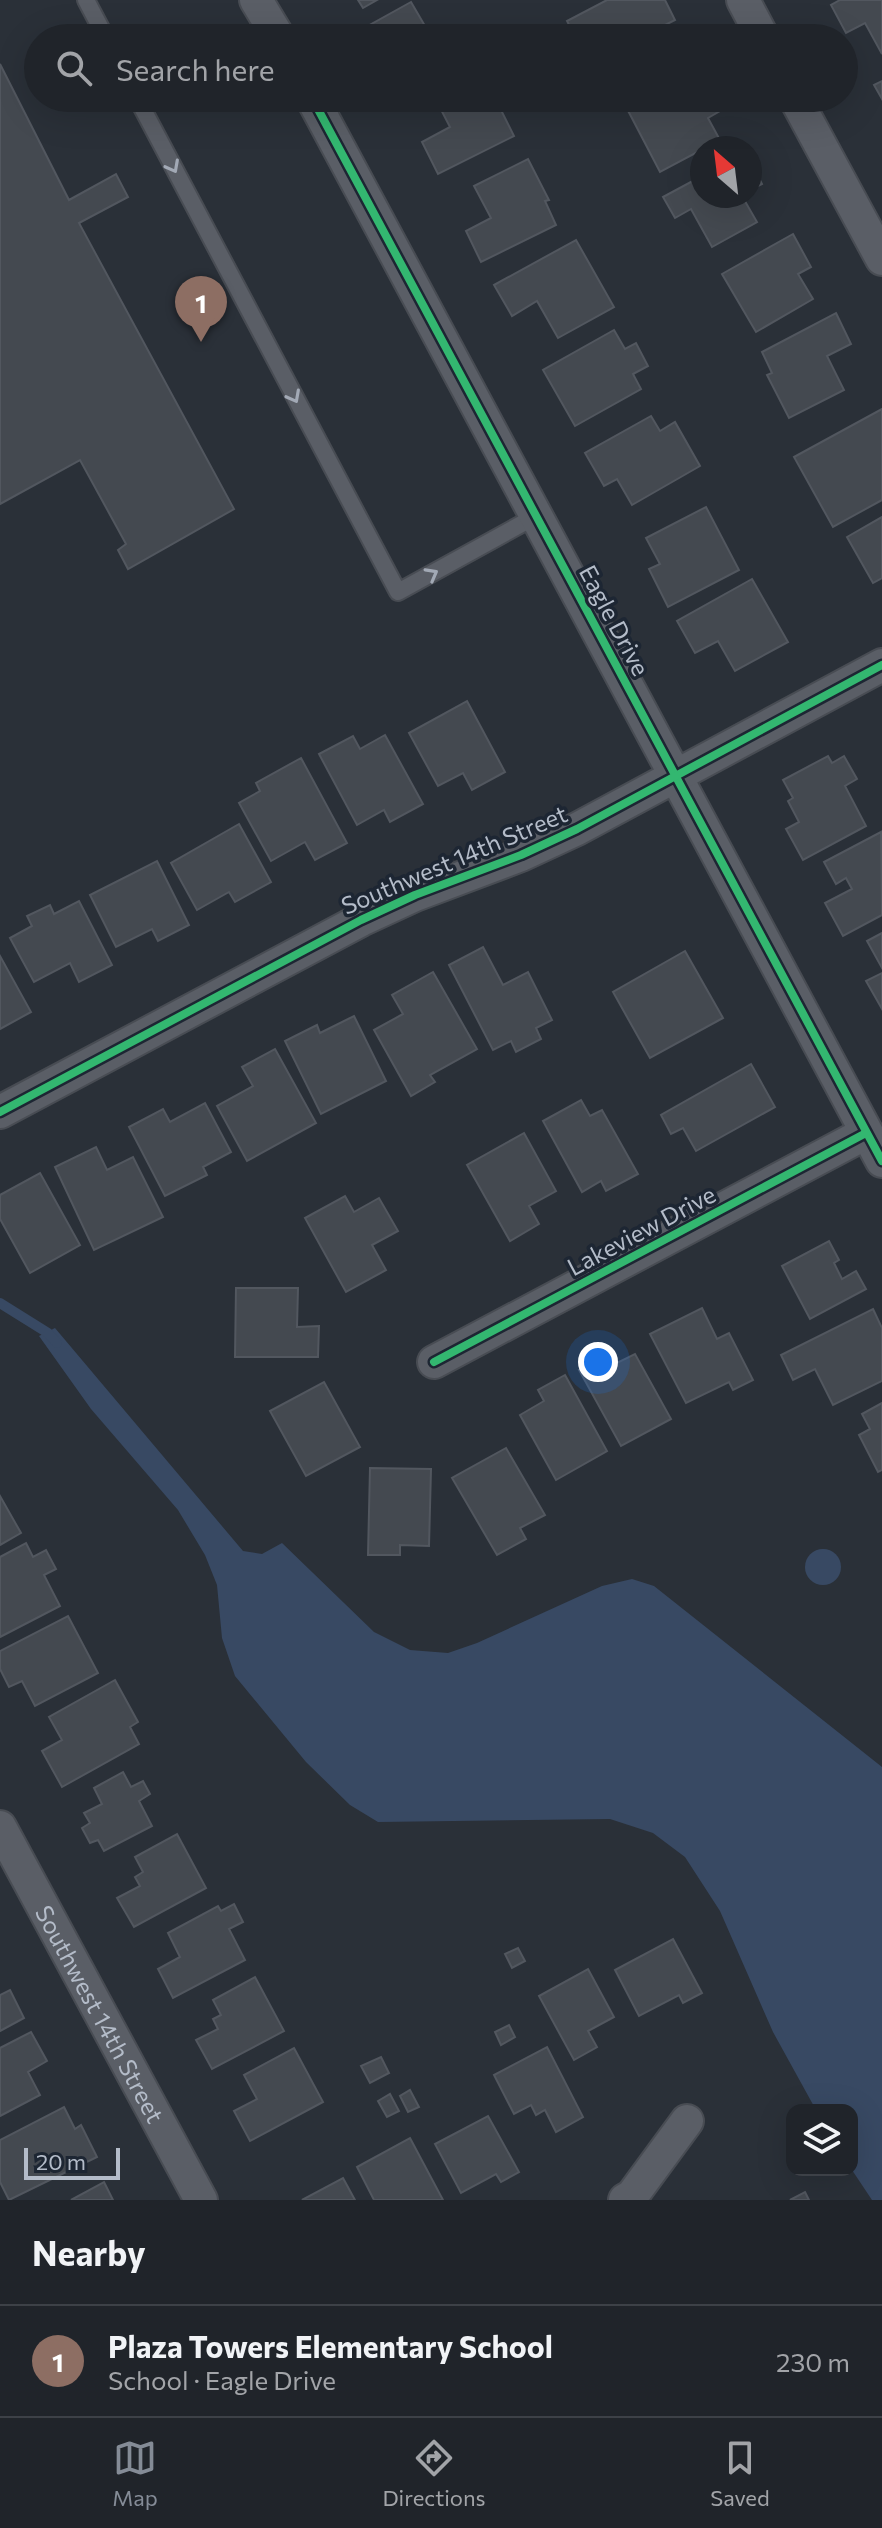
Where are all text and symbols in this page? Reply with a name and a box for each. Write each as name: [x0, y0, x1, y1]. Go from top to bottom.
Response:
search box: [24, 24, 858, 112]
icon: search: [52, 46, 96, 90]
text: Search here: [116, 50, 275, 87]
north arrow: [690, 136, 762, 208]
one-way arrow: [164, 159, 179, 174]
pin: 1: [175, 276, 227, 342]
one-way arrow: [284, 389, 299, 404]
street label: Eagle Drive: [574, 560, 656, 680]
one-way arrow: [424, 568, 438, 583]
street label: Southwest 14th Street: [337, 798, 571, 920]
street label: Lakeview Drive: [562, 1179, 720, 1281]
your location: [578, 1342, 618, 1382]
street label: Southwest 14th Street: [30, 1900, 171, 2127]
map controls: [786, 2104, 858, 2176]
button: layers: [786, 2104, 858, 2176]
scale bar: [24, 2144, 120, 2180]
text: 20 m: [36, 2148, 86, 2175]
text: Nearby: [32, 2231, 146, 2273]
text: Plaza Towers Elementary School: [108, 2327, 553, 2364]
text: 1: [52, 2346, 64, 2377]
text: 230 m: [776, 2346, 850, 2377]
text: School · Eagle Drive: [108, 2364, 336, 2395]
tab: Map: [112, 2436, 158, 2511]
tab: Directions: [382, 2436, 486, 2511]
tab: Saved: [710, 2436, 770, 2511]

